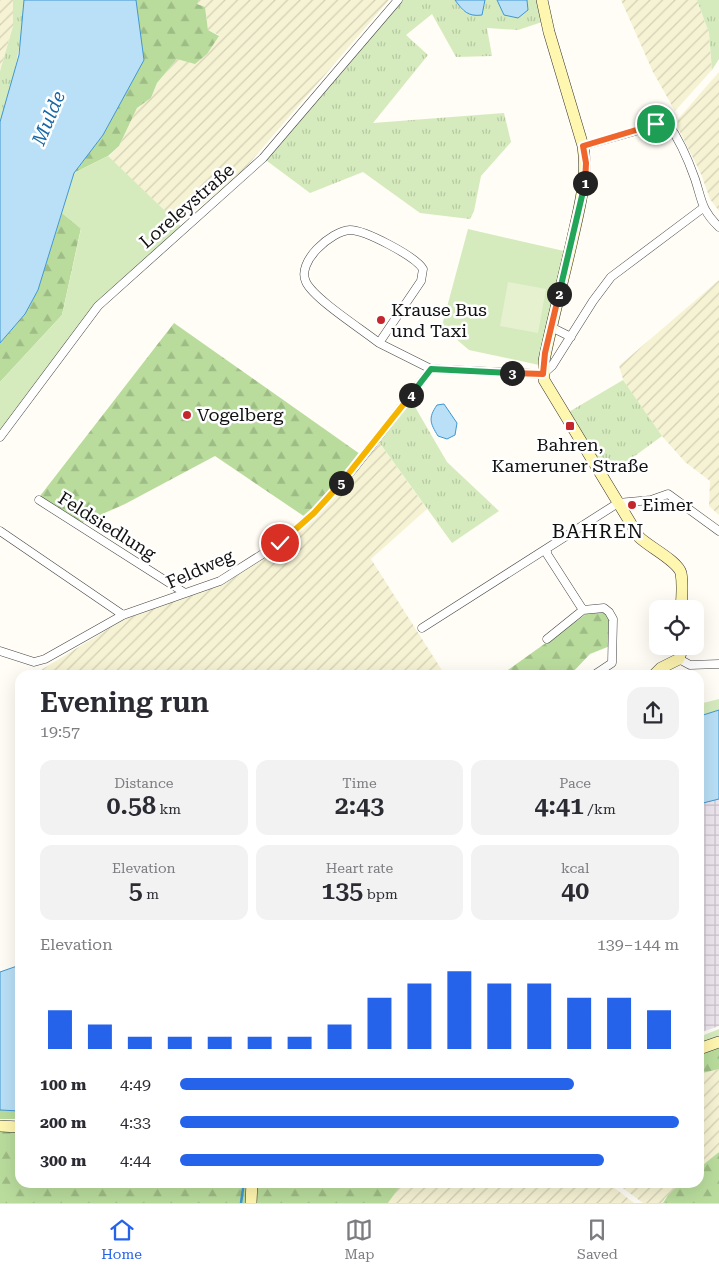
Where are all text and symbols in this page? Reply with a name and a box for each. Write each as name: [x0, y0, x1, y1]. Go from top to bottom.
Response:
water label: Mulde: [26, 87, 70, 150]
pin: [635, 103, 677, 145]
icon: arrive: [642, 110, 670, 138]
street label: Loreleystraße: [135, 159, 238, 252]
pin: 1: [572, 170, 598, 196]
text: 1: [582, 175, 589, 191]
pin: 2: [546, 282, 572, 306]
text: 2: [556, 286, 563, 302]
place label: Krause Bus und Taxi: [391, 299, 487, 341]
marker: Krause Bus und Taxi: [375, 314, 387, 326]
pin: 3: [500, 360, 524, 386]
text: 3: [509, 365, 516, 381]
pin: 4: [398, 382, 424, 408]
text: 4: [408, 387, 415, 403]
place label: Vogelberg: [197, 404, 284, 425]
marker: Vogelberg: [181, 409, 193, 421]
marker: Bahren, Kameruner Straße: [564, 420, 576, 432]
place label: Bahren, Kameruner Straße: [492, 434, 649, 476]
pin: 5: [328, 470, 354, 496]
text: 5: [338, 475, 345, 491]
street label: Feldsiedlung: [55, 487, 161, 564]
place label: Eimer: [642, 494, 693, 515]
marker: Eimer: [626, 499, 638, 511]
district label: BAHREN: [552, 519, 644, 543]
pin: [259, 522, 301, 564]
icon: check: [266, 529, 294, 557]
street label: Feldweg: [163, 544, 237, 593]
map controls: [649, 600, 704, 655]
button: locate: [649, 600, 704, 655]
text: Evening run: [40, 686, 209, 719]
button: share: [627, 687, 679, 739]
text: 19:57: [40, 722, 80, 741]
text: Distance: [114, 775, 173, 791]
text: Time: [342, 775, 377, 791]
text: Pace: [559, 775, 591, 791]
text: 0.58: [107, 791, 156, 820]
text: 2:43: [335, 791, 384, 820]
text: 4:41: [535, 791, 584, 820]
text: km: [156, 801, 181, 817]
text: /km: [584, 801, 616, 817]
text: Elevation: [112, 860, 176, 876]
text: Heart rate: [326, 860, 393, 876]
text: kcal: [561, 860, 589, 876]
text: 5: [129, 876, 143, 905]
text: 135: [321, 876, 363, 905]
text: 40: [561, 876, 589, 905]
text: m: [143, 886, 159, 902]
text: bpm: [363, 886, 398, 902]
text: Elevation: [40, 935, 113, 954]
text: 139–144 m: [597, 935, 679, 954]
text: 100 m: [40, 1075, 86, 1094]
text: 4:49: [120, 1075, 151, 1094]
text: 200 m: [40, 1113, 86, 1132]
text: 4:33: [120, 1113, 151, 1132]
text: 300 m: [40, 1151, 86, 1170]
text: 4:44: [120, 1151, 151, 1170]
tab: Home: [101, 1216, 142, 1262]
tab: Map: [345, 1216, 374, 1262]
tab: Saved: [577, 1216, 618, 1262]

